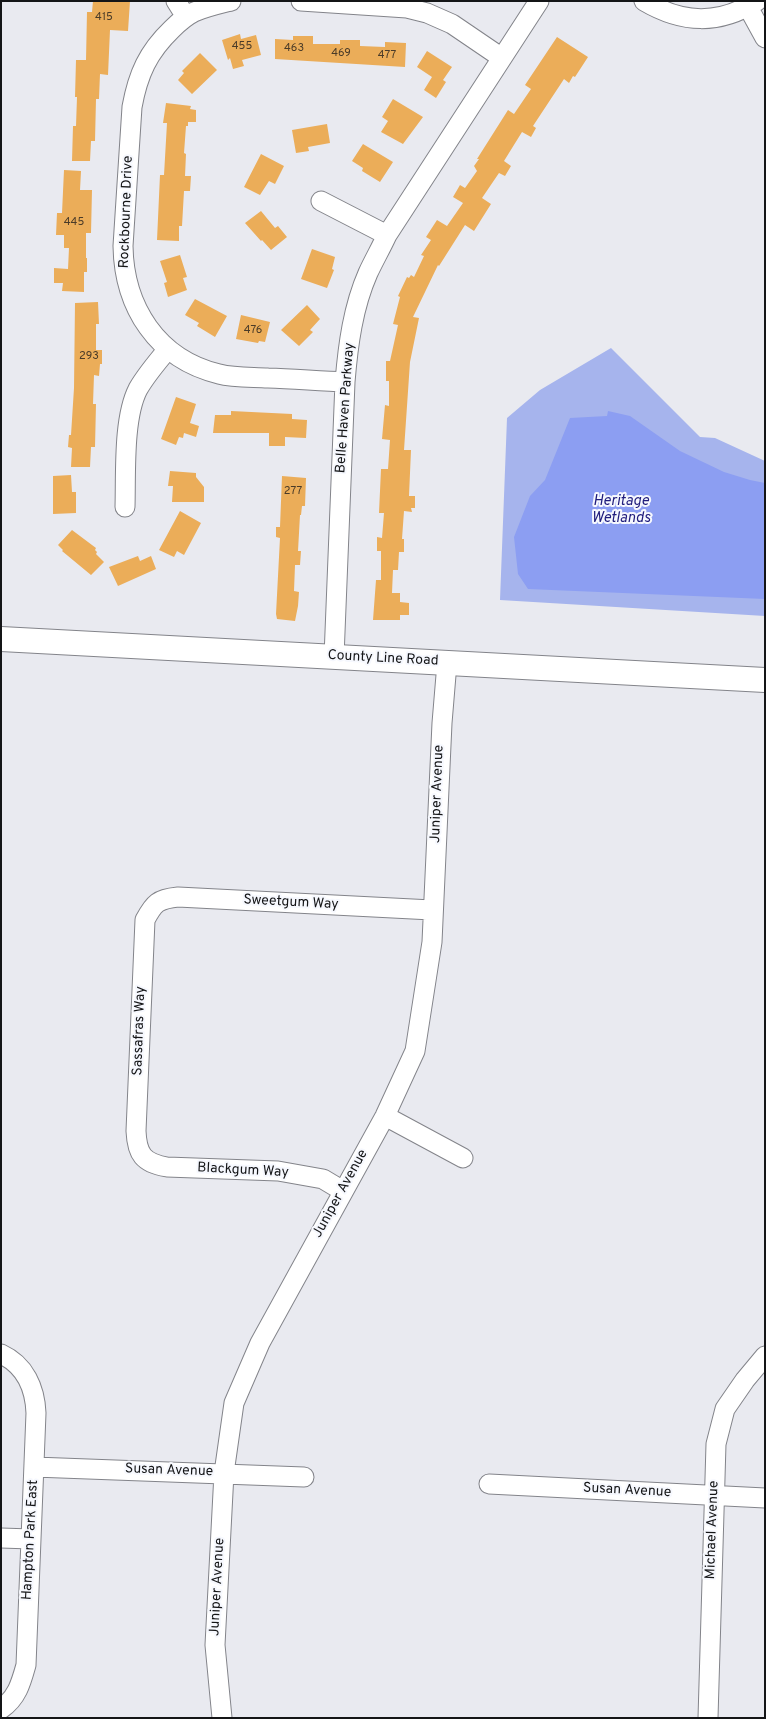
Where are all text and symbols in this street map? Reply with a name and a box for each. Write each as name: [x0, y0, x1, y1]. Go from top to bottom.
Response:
house number: 415: [95, 11, 113, 25]
house number: 455: [232, 40, 252, 54]
house number: 463: [284, 42, 304, 56]
house number: 469: [331, 47, 351, 61]
house number: 477: [378, 49, 396, 63]
street label: Rockbourne Drive: [117, 155, 137, 269]
house number: 445: [64, 216, 84, 230]
house number: 476: [244, 324, 262, 338]
street label: Belle Haven Parkway: [333, 342, 359, 474]
house number: 293: [79, 350, 99, 364]
house number: 277: [284, 485, 302, 499]
water label: Heritage Wetlands: [591, 493, 651, 528]
street label: County Line Road: [327, 648, 439, 670]
street label: Juniper Avenue: [428, 745, 448, 843]
street label: Sweetgum Way: [243, 892, 339, 914]
street label: Sassafras Way: [130, 986, 150, 1076]
street label: Juniper Avenue: [310, 1147, 372, 1241]
street label: Blackgum Way: [197, 1160, 289, 1182]
street label: Susan Avenue: [125, 1461, 213, 1481]
street label: Hampton Park East: [19, 1479, 43, 1601]
street label: Susan Avenue: [583, 1480, 671, 1502]
street label: Michael Avenue: [703, 1480, 723, 1580]
street label: Juniper Avenue: [207, 1537, 229, 1637]

